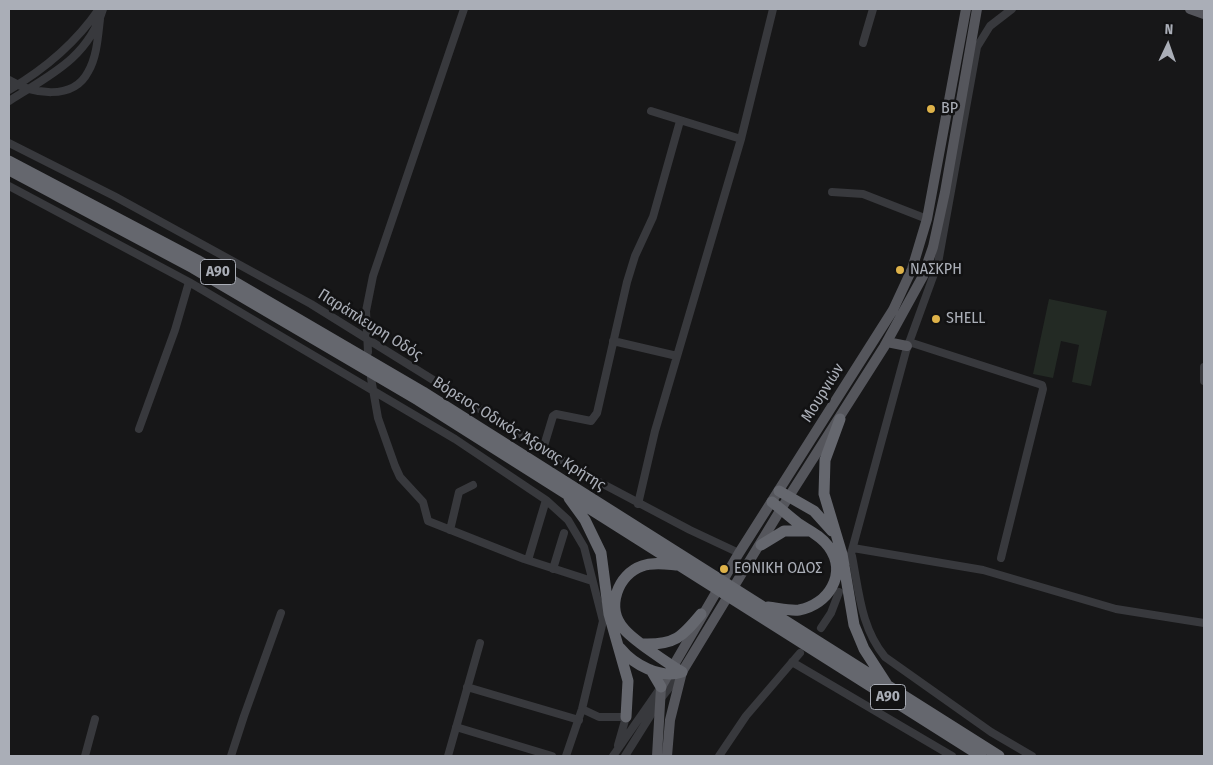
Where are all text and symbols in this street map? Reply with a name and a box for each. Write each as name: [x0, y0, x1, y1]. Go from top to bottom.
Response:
north arrow: [1143, 20, 1193, 70]
text: N: [1164, 21, 1173, 38]
place label: BP: [941, 99, 958, 119]
marker: BP: [925, 103, 937, 115]
road number: Α90: [200, 260, 236, 284]
place label: ΝΑΣΚΡΗ: [910, 260, 962, 280]
marker: ΝΑΣΚΡΗ: [894, 264, 906, 276]
street label: Παράπλευρη Οδός: [314, 285, 426, 365]
place label: SHELL: [946, 309, 985, 329]
marker: SHELL: [930, 313, 942, 325]
street label: Μουρνιών: [798, 360, 848, 426]
street label: Βόρειος Οδικός Άξονας Κρήτης: [429, 373, 609, 495]
place label: ΕΘΝΙΚΗ ΟΔΟΣ: [734, 559, 822, 579]
marker: ΕΘΝΙΚΗ ΟΔΟΣ: [718, 563, 730, 575]
road number: Α90: [870, 684, 906, 710]

